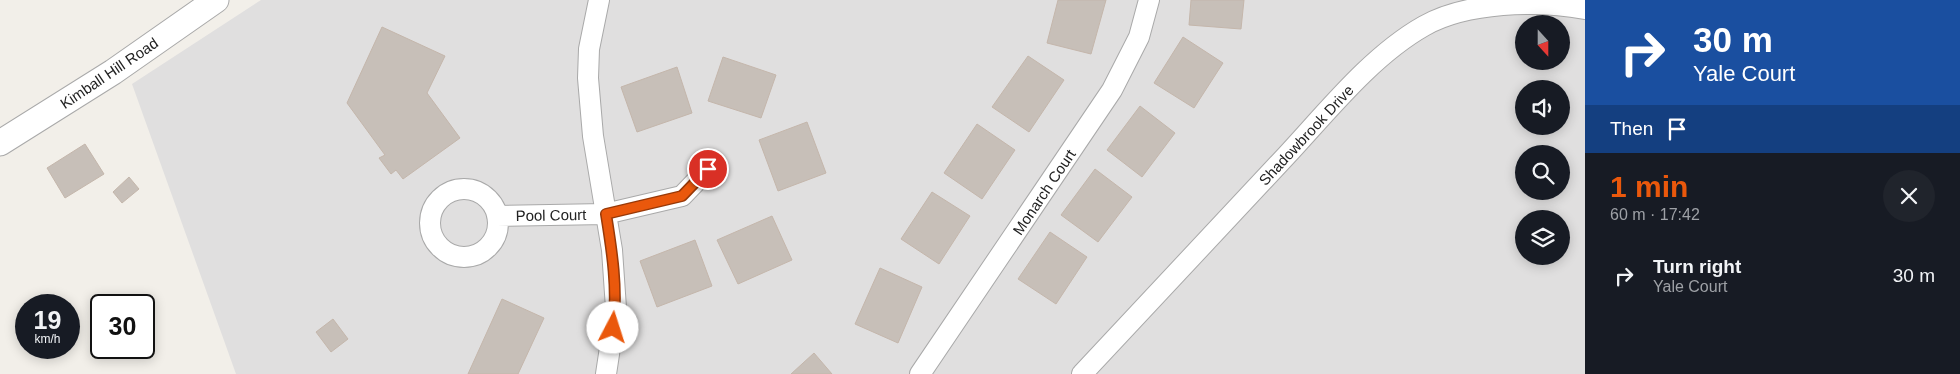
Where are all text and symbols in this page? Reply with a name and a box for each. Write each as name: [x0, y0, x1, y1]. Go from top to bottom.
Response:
north arrow: [1515, 15, 1570, 70]
map controls: [1515, 15, 1570, 265]
icon: right: [1610, 20, 1675, 85]
text: 30 m: [1693, 20, 1773, 59]
street label: Kimball Hill Road: [57, 34, 161, 112]
text: Yale Court: [1693, 61, 1795, 86]
button: sound: [1515, 80, 1570, 135]
street label: Shadowbrook Drive: [1255, 81, 1357, 189]
icon: arrive: [1663, 115, 1691, 143]
text: Then: [1610, 118, 1653, 139]
street label: Monarch Court: [1009, 145, 1079, 238]
button: search: [1515, 145, 1570, 200]
pin: [687, 148, 729, 190]
icon: arrive: [694, 155, 722, 183]
text: 1 min: [1610, 170, 1688, 203]
button: close: [1883, 170, 1935, 222]
street label: Pool Court: [515, 206, 587, 224]
text: 60 m · 17:42: [1610, 206, 1700, 223]
button: layers: [1515, 210, 1570, 265]
text: Turn right: [1653, 256, 1741, 277]
icon: right: [1610, 262, 1638, 290]
text: 30 m: [1893, 265, 1935, 286]
text: Yale Court: [1653, 278, 1727, 295]
speed limit sign: 30: [90, 294, 155, 359]
position arrow: [586, 301, 638, 353]
text: 19: [34, 306, 61, 334]
text: km/h: [34, 332, 61, 346]

